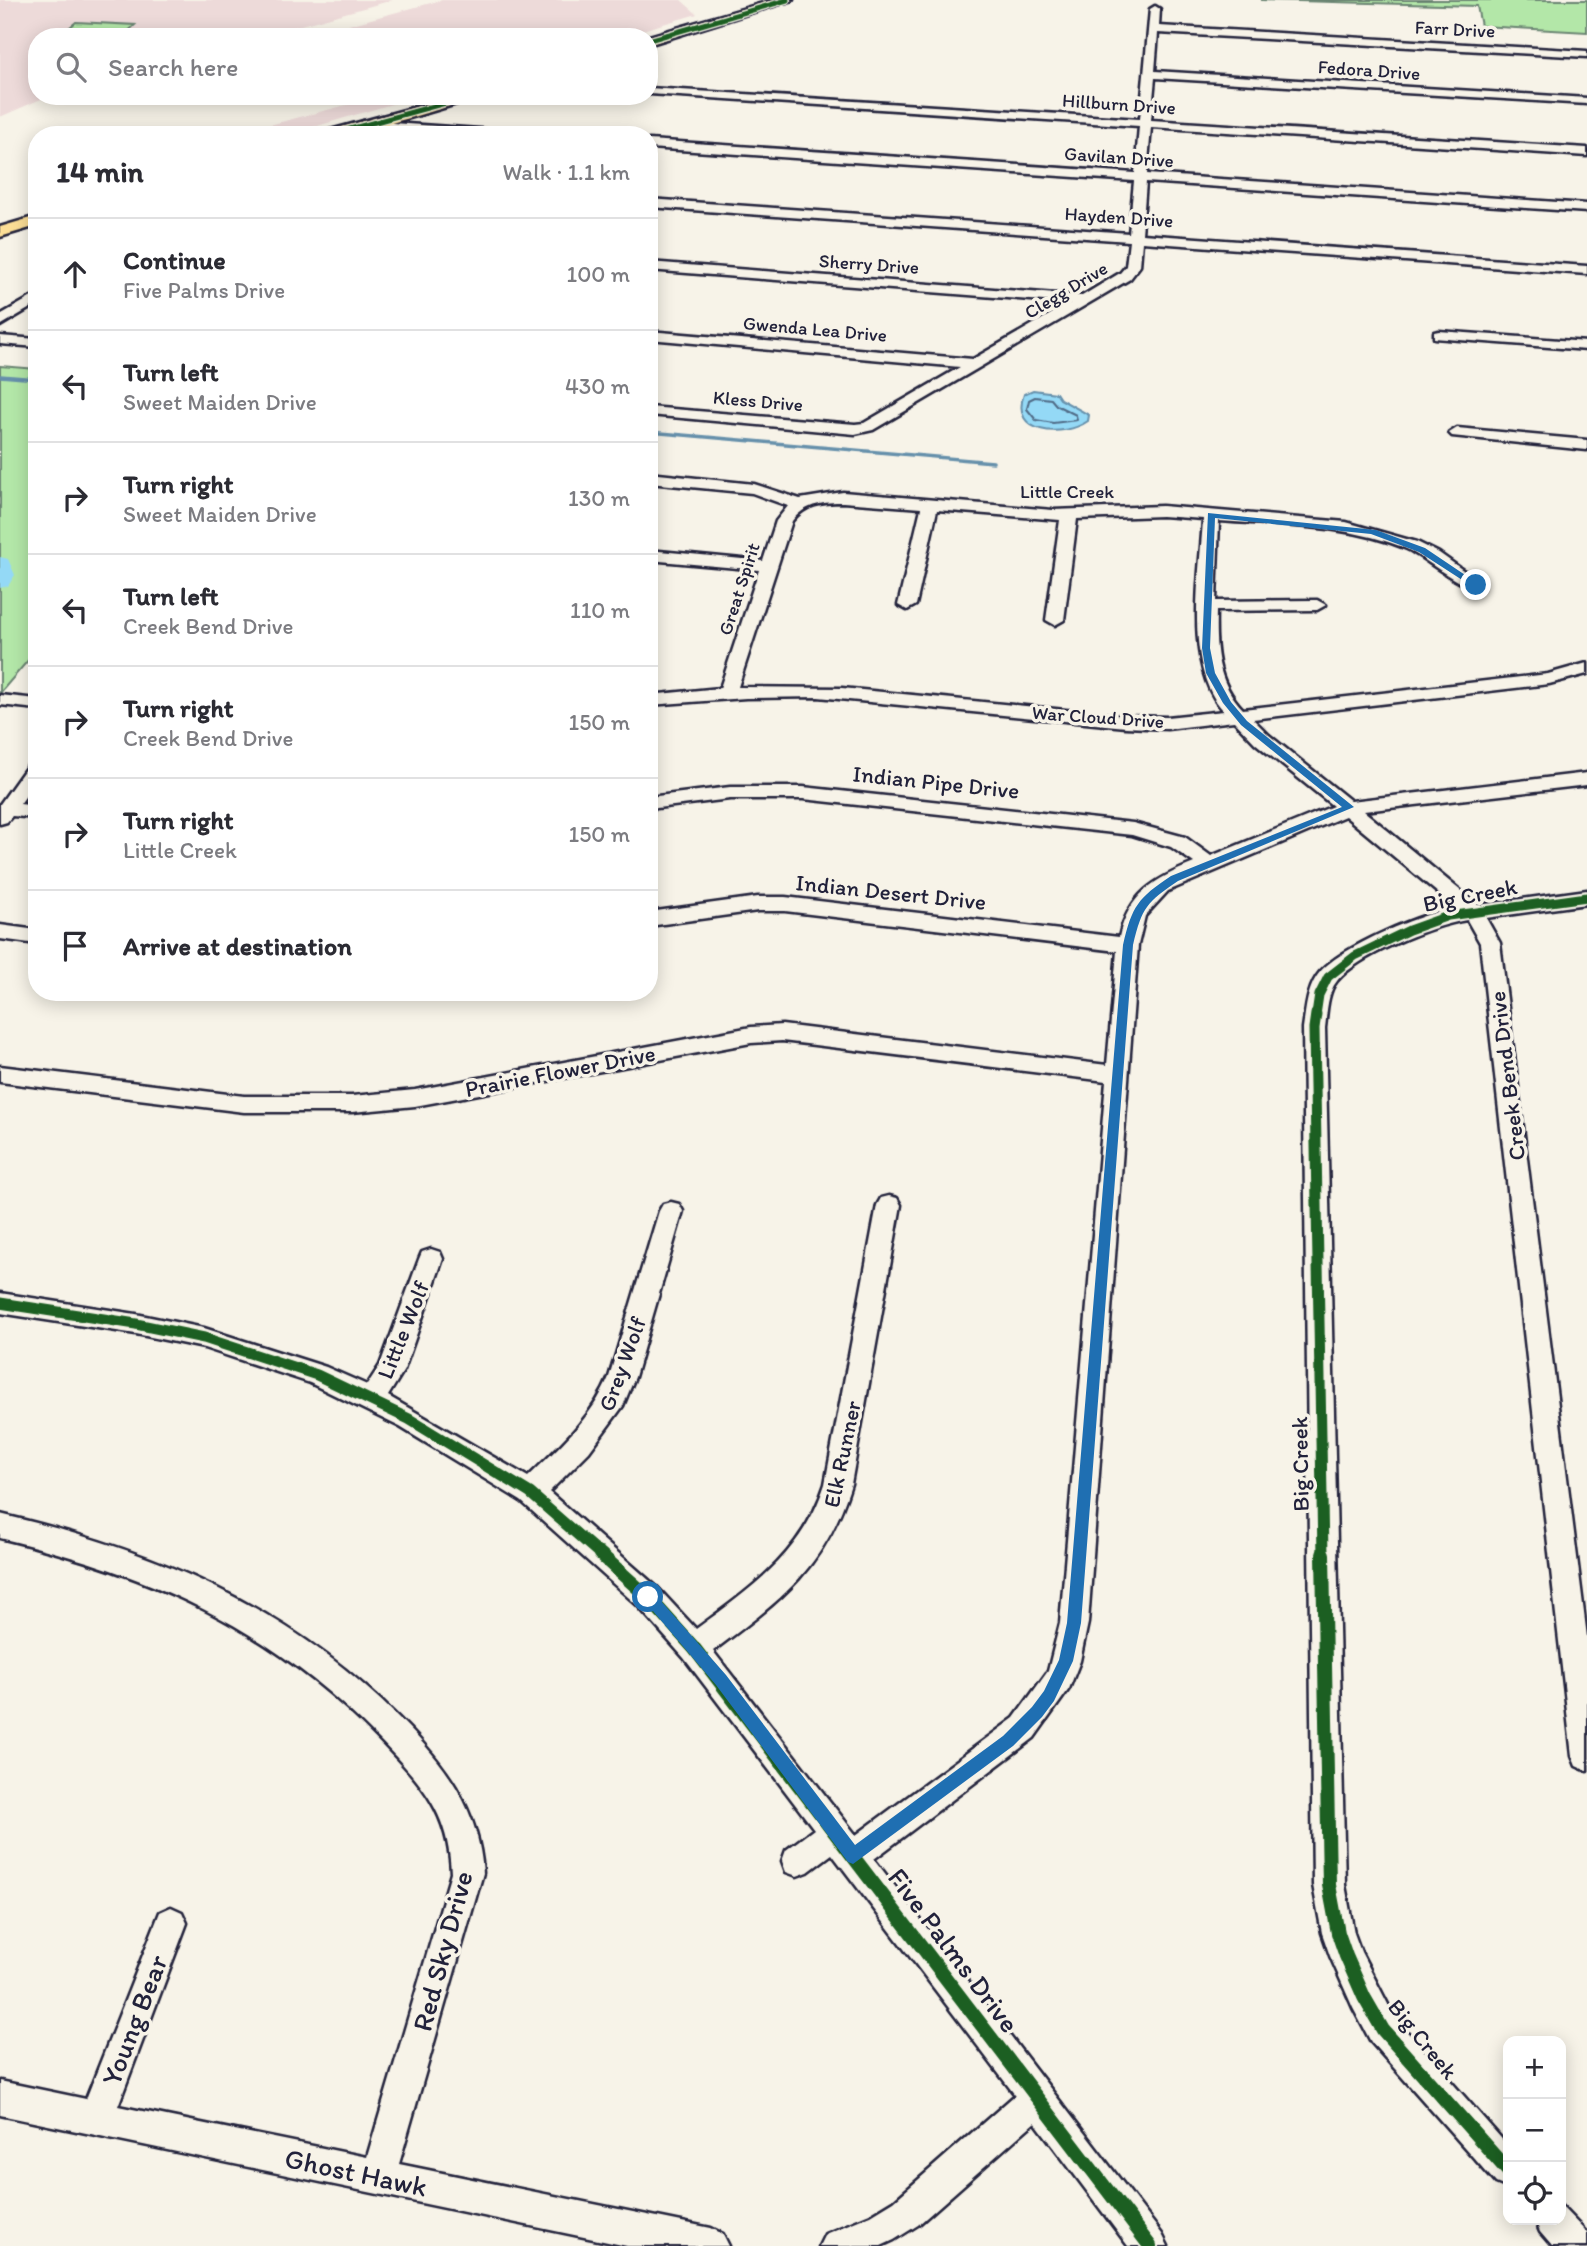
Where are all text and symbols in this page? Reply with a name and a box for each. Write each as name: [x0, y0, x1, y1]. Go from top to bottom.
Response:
street label: Farr Drive: [1414, 15, 1496, 43]
search box: [28, 28, 658, 105]
icon: search: [52, 48, 90, 86]
text: Search here: [108, 51, 238, 83]
street label: Fedora Drive: [1317, 55, 1421, 85]
street label: Hillburn Drive: [1061, 89, 1177, 119]
street label: Gavilan Drive: [1063, 142, 1175, 172]
text: 14 min: [56, 153, 144, 190]
text: Walk · 1.1 km: [502, 158, 630, 186]
street label: Hayden Drive: [1064, 202, 1174, 232]
text: Continue: [123, 244, 226, 276]
street label: Sherry Drive: [818, 249, 920, 279]
icon: ahead: [56, 255, 94, 293]
street label: Clegg Drive: [1020, 256, 1112, 324]
text: 100 m: [566, 260, 630, 288]
text: Five Palms Drive: [123, 276, 285, 304]
street label: Gwenda Lea Drive: [742, 311, 888, 347]
text: Turn left: [123, 356, 219, 388]
icon: left: [56, 367, 94, 405]
text: 430 m: [565, 372, 630, 400]
street label: Kless Drive: [712, 386, 804, 416]
text: Sweet Maiden Drive: [123, 388, 317, 416]
text: Turn right: [123, 468, 234, 500]
icon: right: [56, 479, 94, 517]
street label: Little Creek: [1020, 480, 1114, 503]
text: 130 m: [568, 484, 630, 512]
text: Sweet Maiden Drive: [123, 500, 317, 528]
street label: Great Spirit: [713, 540, 765, 638]
route end: [1460, 569, 1491, 600]
text: Turn left: [123, 580, 219, 612]
icon: left: [56, 591, 94, 629]
text: 110 m: [570, 596, 630, 624]
text: Creek Bend Drive: [123, 612, 293, 640]
text: Turn right: [123, 692, 234, 724]
street label: War Cloud Drive: [1031, 701, 1165, 733]
icon: right: [56, 703, 94, 741]
text: 150 m: [569, 708, 630, 736]
text: Creek Bend Drive: [123, 724, 293, 752]
street label: Indian Pipe Drive: [851, 759, 1021, 805]
text: Turn right: [123, 804, 234, 836]
icon: right: [56, 815, 94, 853]
text: 150 m: [569, 820, 630, 848]
text: Little Creek: [123, 836, 237, 864]
street label: Indian Desert Drive: [794, 868, 988, 916]
street label: Big Creek: [1421, 872, 1519, 918]
icon: arrive: [56, 927, 94, 965]
text: Arrive at destination: [123, 930, 352, 962]
street label: Creek Bend Drive: [1483, 990, 1531, 1162]
street label: Prairie Flower Drive: [463, 1039, 657, 1103]
street label: Little Wolf: [371, 1277, 435, 1383]
street label: Grey Wolf: [592, 1313, 652, 1415]
street label: Elk Runner: [817, 1398, 867, 1510]
street label: Big Creek: [1285, 1416, 1315, 1512]
route start: [632, 1581, 663, 1612]
street label: Five Palms Drive: [881, 1861, 1027, 2039]
street label: Red Sky Drive: [404, 1867, 480, 2035]
street label: Young Bear: [94, 1950, 174, 2090]
street label: Big Creek: [1382, 1993, 1464, 2085]
map controls: [1503, 2036, 1566, 2225]
button: +: [1503, 2036, 1566, 2099]
button: −: [1503, 2099, 1566, 2162]
street label: Ghost Hawk: [282, 2140, 430, 2204]
button: locate: [1503, 2162, 1566, 2225]

